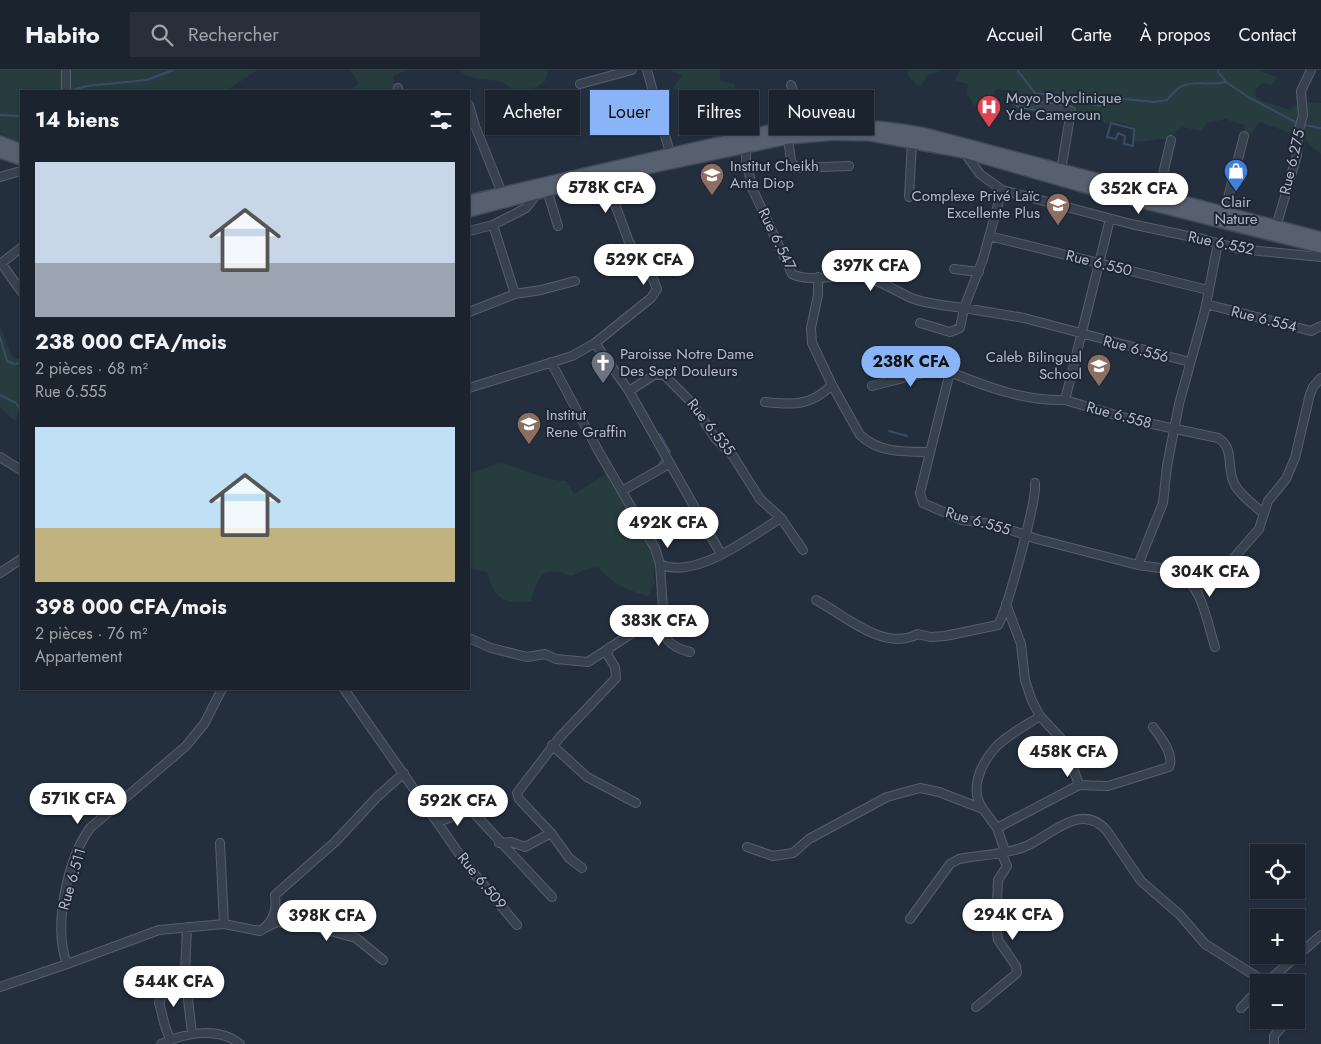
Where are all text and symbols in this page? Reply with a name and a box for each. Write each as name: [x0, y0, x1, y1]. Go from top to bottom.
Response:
search box: [130, 12, 480, 57]
text: Habito: [25, 17, 100, 52]
icon: search: [148, 21, 176, 49]
text: Rechercher: [188, 21, 279, 48]
text: Accueil: [986, 22, 1043, 48]
text: Carte: [1071, 22, 1112, 48]
text: À propos: [1140, 22, 1210, 48]
text: Contact: [1238, 22, 1296, 48]
place label: Moyo Polyclinique Yde Cameroun: [1006, 87, 1122, 126]
chip: Acheter: [485, 90, 580, 135]
chip: Louer: [590, 90, 669, 135]
chip: Filtres: [679, 90, 759, 135]
chip: Nouveau: [769, 90, 874, 135]
hospital icon: Moyo Polyclinique Yde Cameroun: [976, 94, 1002, 128]
text: 14 biens: [35, 105, 119, 135]
icon: filters: [427, 106, 455, 134]
street label: Rue 6.275: [1274, 127, 1310, 197]
place label: Institut Cheikh Anta Diop: [730, 155, 819, 194]
shop icon: Clair Nature: [1223, 158, 1249, 192]
school or university icon: Institut Cheikh Anta Diop: [699, 162, 725, 196]
pin: 578K CFA: [554, 172, 658, 214]
pin: 352K CFA: [1087, 172, 1191, 215]
text: 578K CFA: [568, 176, 644, 199]
text: 352K CFA: [1100, 177, 1178, 200]
place label: Complexe Privé Laïc Excellente Plus: [911, 185, 1040, 224]
place label: Clair Nature: [1215, 191, 1258, 230]
school or university icon: Complexe Privé Laïc Excellente Plus: [1045, 192, 1071, 226]
icon: home: [200, 195, 290, 285]
street label: Rue 6.547: [752, 204, 802, 274]
street label: Rue 6.552: [1186, 225, 1256, 261]
pin: 529K CFA: [592, 244, 696, 286]
street label: Rue 6.550: [1064, 244, 1134, 282]
text: 529K CFA: [605, 248, 683, 271]
pin: 397K CFA: [819, 250, 923, 292]
text: 397K CFA: [833, 254, 909, 277]
street label: Rue 6.554: [1229, 300, 1300, 338]
text: 238 000 CFA/mois: [35, 327, 227, 357]
street label: Rue 6.556: [1101, 330, 1171, 368]
place label: Paroisse Notre Dame Des Sept Douleurs: [620, 343, 754, 382]
pin: 238K CFA: [859, 346, 963, 388]
place label: Caleb Bilingual School: [986, 346, 1082, 385]
church icon: Paroisse Notre Dame Des Sept Douleurs: [590, 350, 616, 384]
text: 238K CFA: [872, 350, 950, 373]
school or university icon: Caleb Bilingual School: [1086, 353, 1112, 387]
text: 2 pièces · 68 m²: [35, 357, 148, 380]
text: Rue 6.555: [35, 380, 107, 403]
street label: Rue 6.535: [682, 394, 740, 460]
street label: Rue 6.558: [1084, 396, 1154, 434]
place label: Institut Rene Graffin: [546, 404, 627, 443]
school or university icon: Institut Rene Graffin: [516, 411, 542, 445]
icon: home: [200, 460, 290, 550]
street label: Rue 6.555: [943, 501, 1013, 541]
pin: 492K CFA: [616, 506, 720, 549]
text: 492K CFA: [628, 511, 708, 534]
pin: 304K CFA: [1158, 556, 1262, 598]
text: 304K CFA: [1171, 560, 1249, 583]
text: 398 000 CFA/mois: [35, 592, 227, 622]
pin: 383K CFA: [607, 604, 711, 647]
text: 383K CFA: [621, 609, 697, 632]
text: 2 pièces · 76 m²: [35, 622, 148, 645]
text: Appartement: [35, 645, 122, 668]
pin: 458K CFA: [1016, 736, 1120, 778]
text: 458K CFA: [1029, 740, 1107, 763]
pin: 571K CFA: [26, 782, 130, 825]
pin: 592K CFA: [406, 784, 510, 827]
text: 571K CFA: [41, 787, 115, 810]
text: 592K CFA: [419, 789, 497, 812]
map controls: [1250, 844, 1305, 1029]
button: locate: [1250, 844, 1305, 899]
street label: Rue 6.511: [53, 845, 91, 913]
street label: Rue 6.509: [452, 848, 512, 914]
pin: 294K CFA: [961, 898, 1065, 941]
pin: 398K CFA: [275, 900, 379, 942]
text: 294K CFA: [973, 903, 1053, 926]
text: 398K CFA: [288, 904, 366, 927]
button: +: [1250, 909, 1305, 964]
pin: 544K CFA: [122, 966, 226, 1008]
text: 544K CFA: [134, 970, 214, 993]
button: −: [1250, 974, 1305, 1029]

